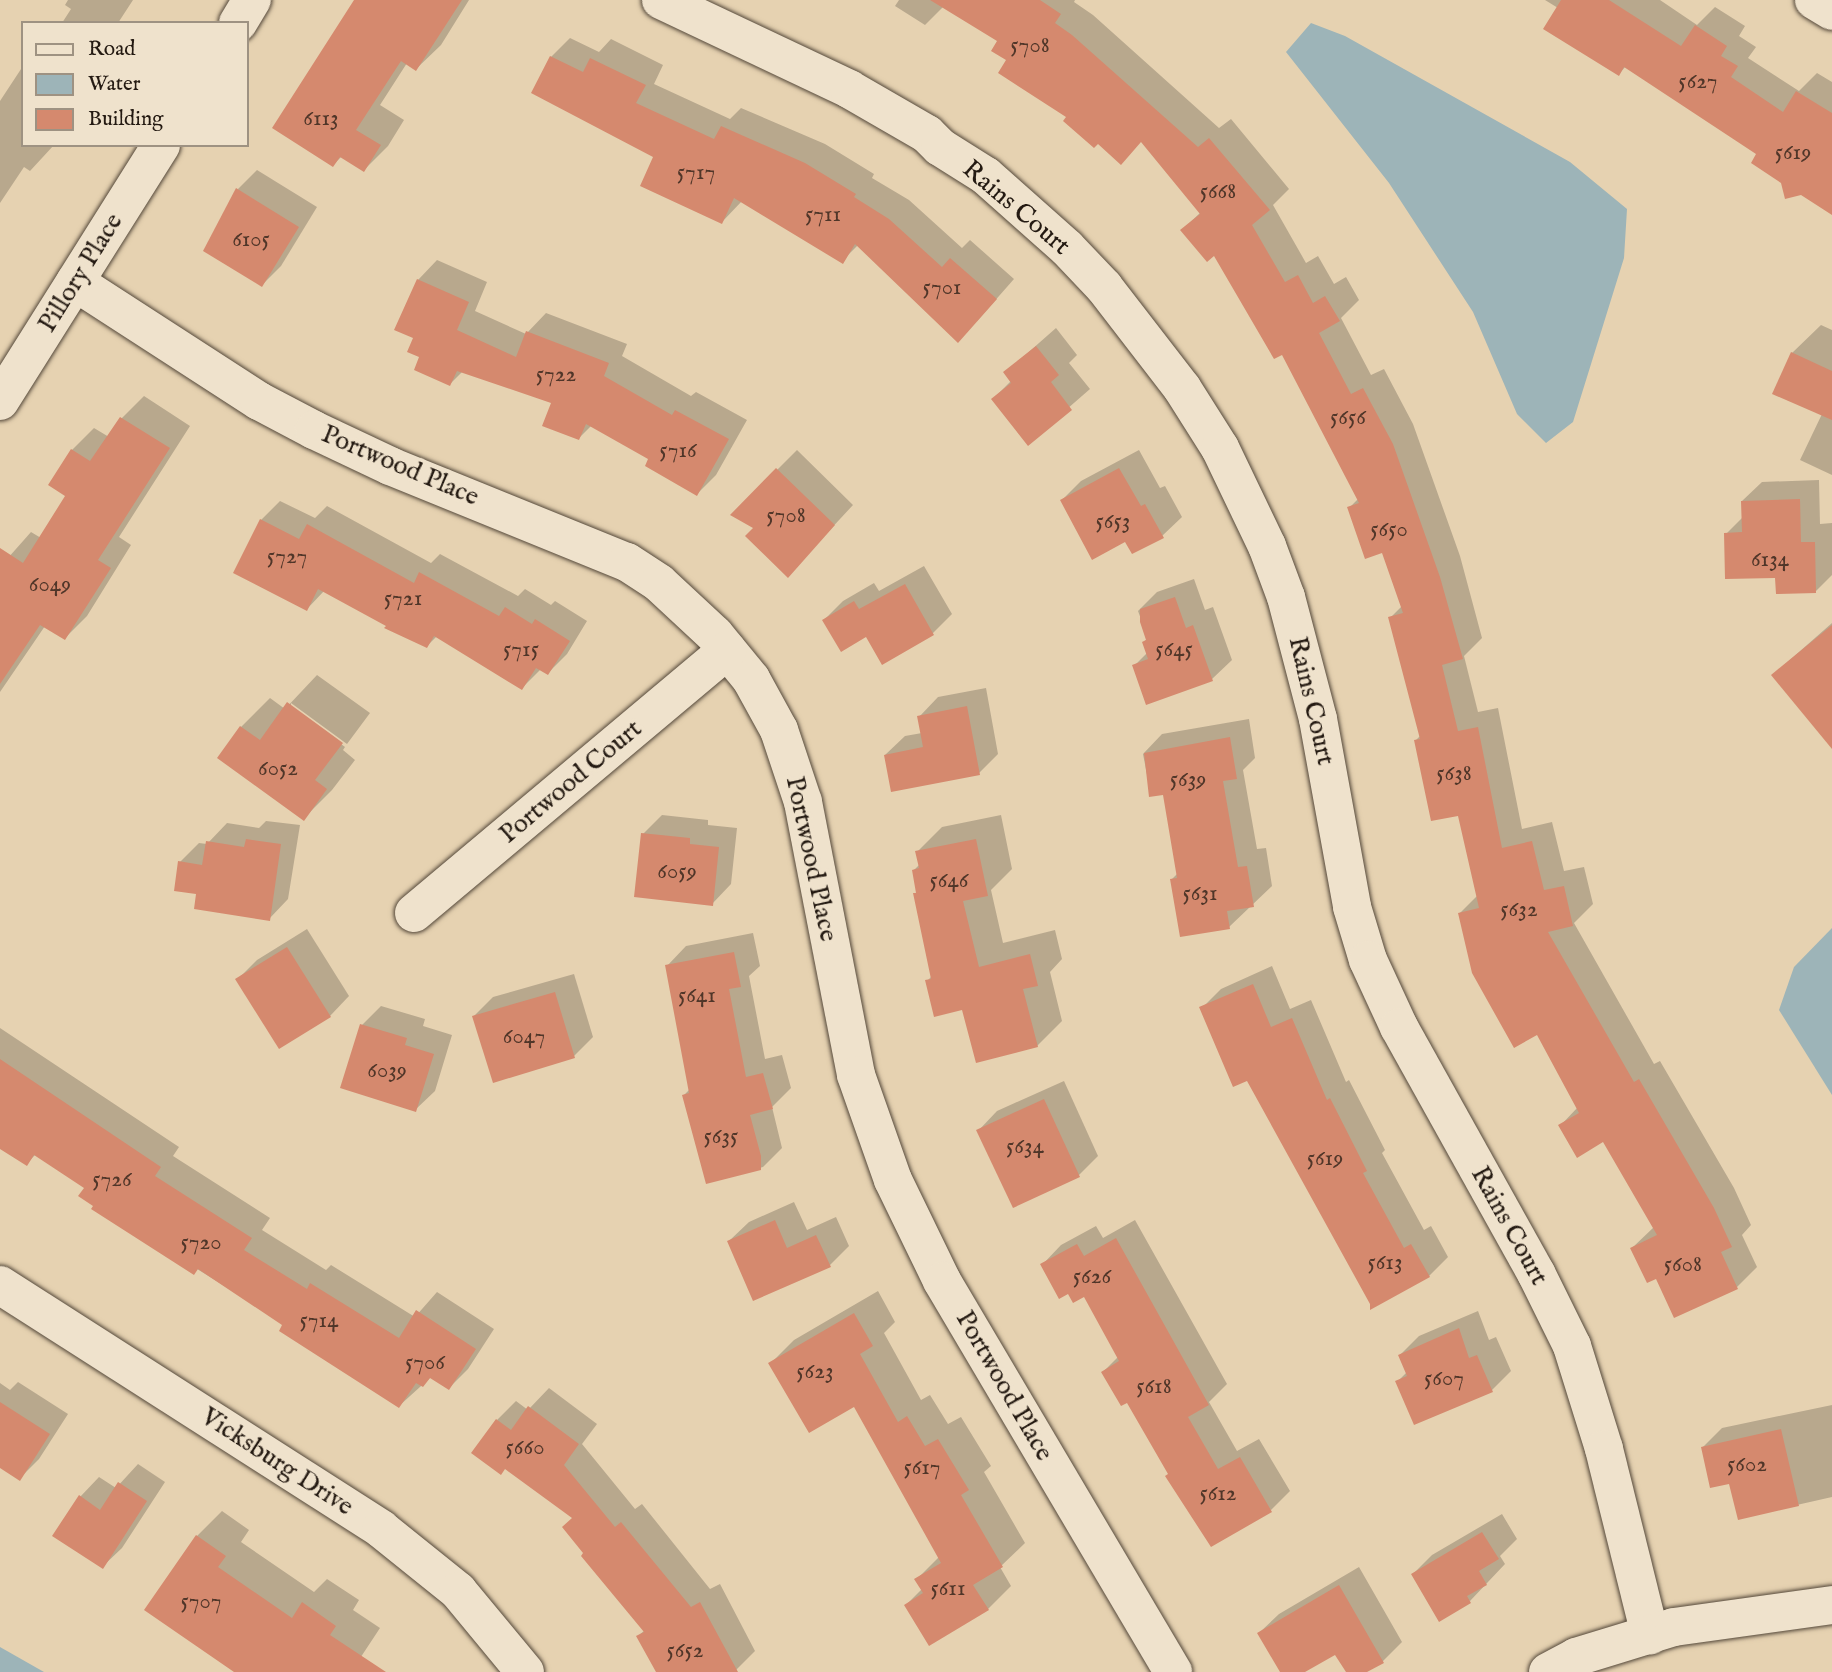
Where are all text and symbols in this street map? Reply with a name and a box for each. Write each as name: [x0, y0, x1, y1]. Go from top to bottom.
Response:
legend: [21, 21, 248, 147]
house number: 5708: [1010, 32, 1050, 60]
text: Road: [88, 36, 135, 63]
house number: 5627: [1678, 68, 1718, 96]
text: Water: [88, 71, 140, 98]
house number: 6113: [303, 105, 339, 133]
text: Building: [88, 106, 163, 133]
house number: 5619: [1775, 139, 1811, 167]
street label: Rains Court: [956, 154, 1076, 262]
house number: 5717: [677, 159, 715, 187]
house number: 5668: [1200, 178, 1236, 206]
house number: 5711: [805, 201, 841, 229]
street label: Pillory Place: [32, 208, 130, 338]
house number: 6105: [232, 226, 270, 254]
house number: 5701: [923, 274, 961, 302]
house number: 5722: [536, 361, 576, 389]
house number: 5656: [1330, 404, 1366, 432]
street label: Portwood Place: [317, 419, 483, 513]
house number: 5716: [659, 437, 697, 465]
house number: 5708: [766, 502, 806, 530]
house number: 5653: [1096, 508, 1130, 536]
house number: 5650: [1370, 516, 1408, 544]
house number: 5727: [267, 543, 307, 571]
house number: 6134: [1751, 546, 1789, 574]
house number: 6049: [29, 571, 71, 599]
house number: 5721: [384, 585, 422, 613]
street label: Rains Court: [1281, 634, 1341, 768]
house number: 5715: [503, 636, 539, 664]
house number: 5645: [1155, 636, 1193, 664]
street label: Portwood Court: [494, 714, 648, 850]
house number: 6052: [258, 755, 298, 783]
house number: 5638: [1436, 760, 1472, 788]
house number: 5639: [1170, 766, 1206, 794]
street label: Portwood Place: [778, 774, 844, 944]
house number: 6059: [657, 858, 697, 886]
house number: 5646: [930, 867, 968, 895]
house number: 5631: [1182, 880, 1218, 908]
house number: 5632: [1500, 896, 1538, 924]
house number: 5641: [678, 982, 716, 1010]
house number: 6047: [503, 1023, 545, 1051]
house number: 6039: [367, 1057, 407, 1085]
house number: 5635: [704, 1123, 738, 1151]
house number: 5634: [1006, 1133, 1044, 1161]
house number: 5619: [1307, 1145, 1343, 1173]
street label: Rains Court: [1464, 1161, 1554, 1291]
house number: 5726: [92, 1166, 132, 1194]
house number: 5720: [180, 1229, 222, 1257]
house number: 5613: [1368, 1249, 1402, 1277]
house number: 5608: [1664, 1251, 1702, 1279]
house number: 5626: [1073, 1263, 1111, 1291]
street label: Portwood Place: [949, 1306, 1059, 1466]
house number: 5714: [300, 1307, 338, 1335]
house number: 5706: [405, 1349, 445, 1377]
house number: 5623: [796, 1358, 834, 1386]
house number: 5607: [1424, 1365, 1464, 1393]
house number: 5618: [1136, 1373, 1172, 1401]
street label: Vicksburg Drive: [195, 1401, 359, 1523]
house number: 5660: [506, 1434, 544, 1462]
house number: 5602: [1727, 1451, 1767, 1479]
house number: 5617: [903, 1454, 941, 1482]
house number: 5612: [1199, 1480, 1237, 1508]
house number: 5611: [931, 1575, 965, 1603]
house number: 5707: [180, 1588, 222, 1616]
house number: 5652: [666, 1637, 704, 1665]

